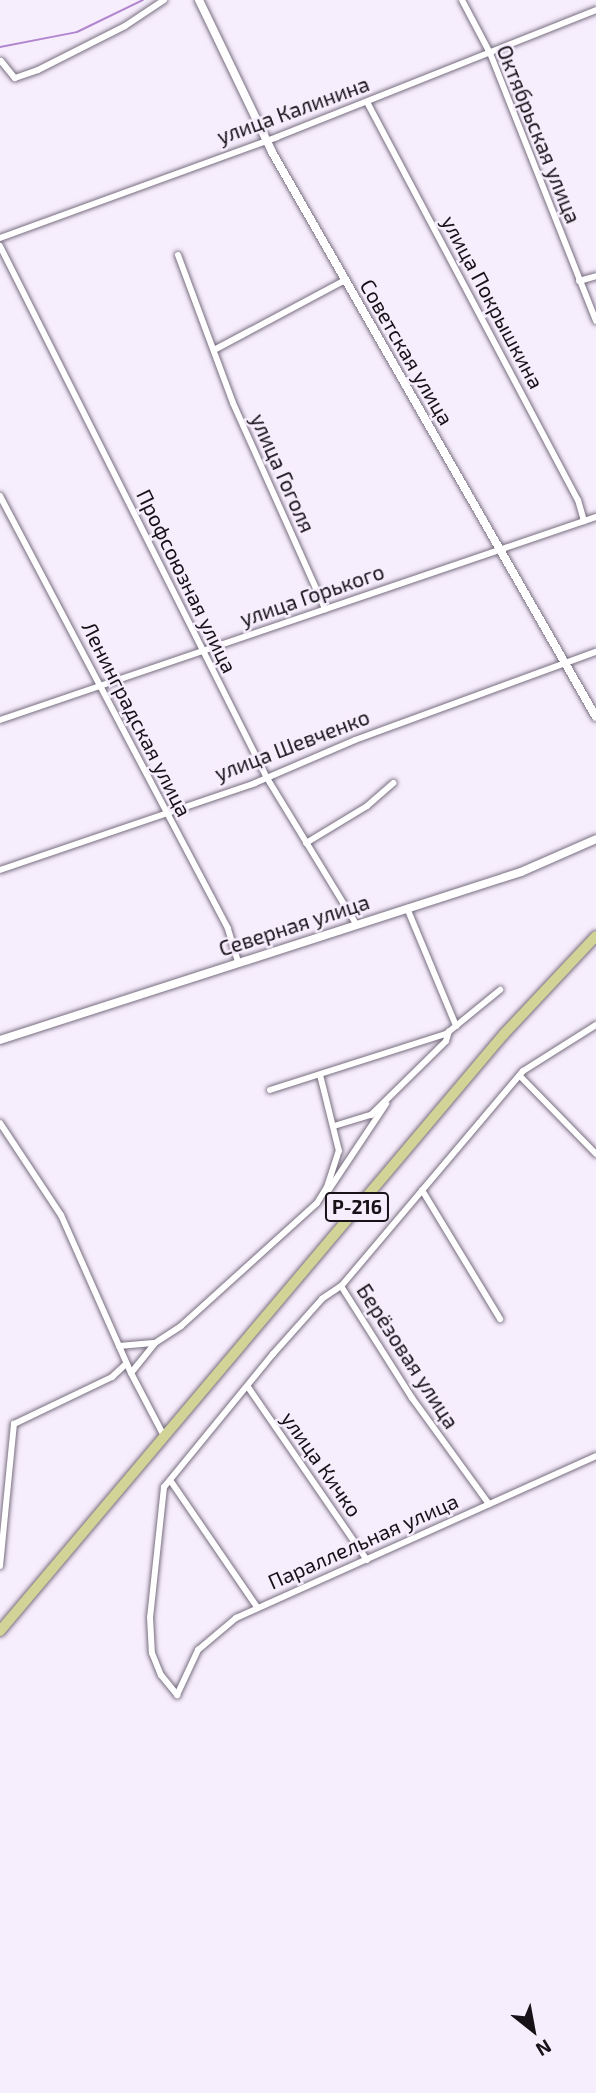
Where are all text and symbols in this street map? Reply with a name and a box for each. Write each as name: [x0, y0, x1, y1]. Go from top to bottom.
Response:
street label: Октябрьская улица: [492, 41, 586, 227]
street label: улица Калинина: [214, 71, 372, 149]
street label: улица Покрышкина: [437, 211, 549, 393]
street label: Советская улица: [355, 275, 459, 429]
street label: улица Гоголя: [246, 410, 320, 536]
street label: Профсоюзная улица: [132, 485, 242, 677]
street label: улица Горького: [237, 559, 387, 631]
street label: Ленинградская улица: [77, 617, 197, 821]
street label: улица Шевченко: [211, 704, 373, 786]
street label: Северная улица: [216, 889, 372, 961]
road number: Р-216: [324, 1191, 390, 1222]
street label: Берёзовая улица: [352, 1279, 464, 1433]
street label: улица Кичко: [277, 1407, 367, 1521]
street label: Параллельная улица: [264, 1488, 462, 1594]
north arrow: [498, 1995, 568, 2065]
text: N: [532, 2035, 556, 2062]

